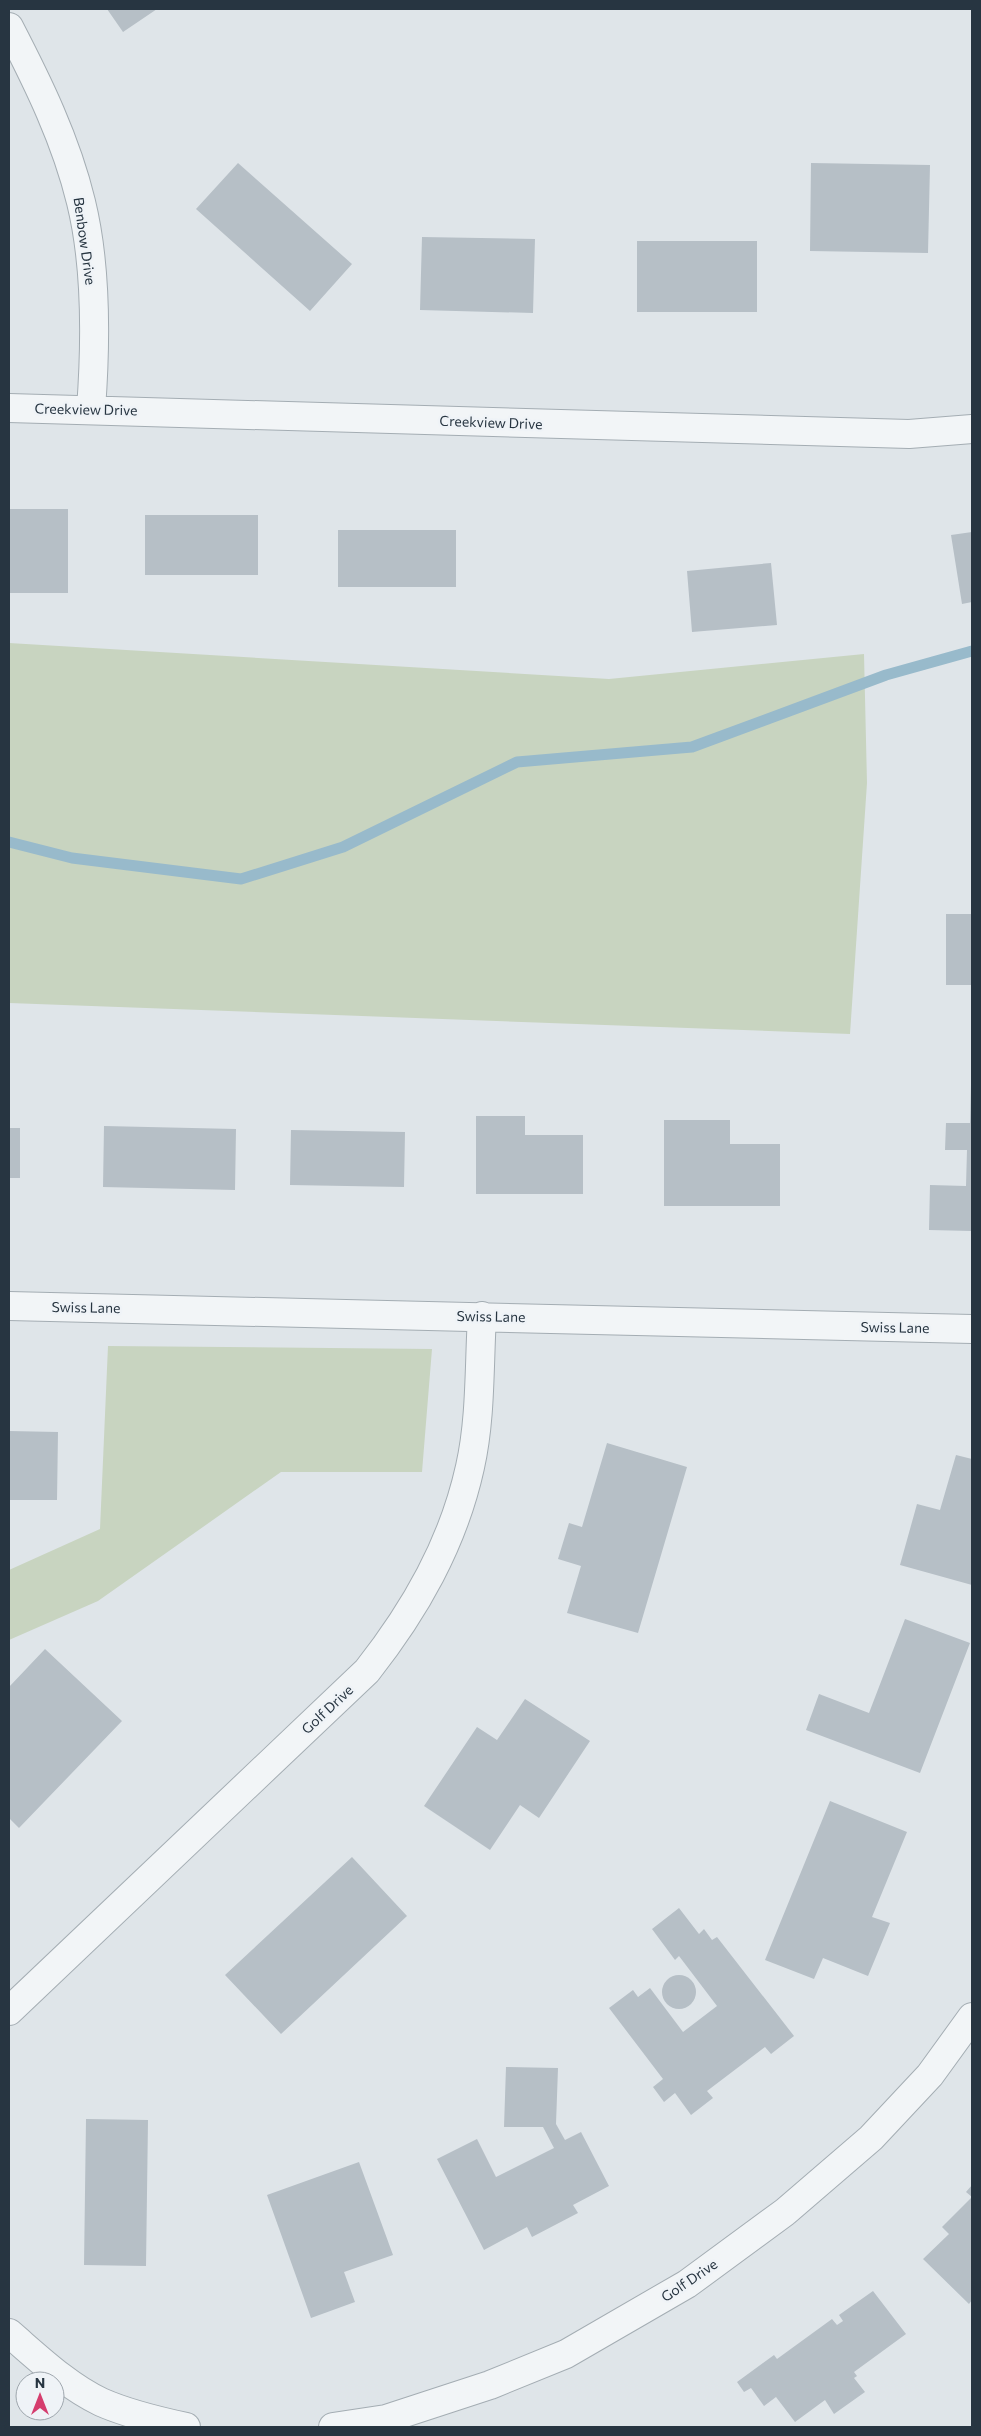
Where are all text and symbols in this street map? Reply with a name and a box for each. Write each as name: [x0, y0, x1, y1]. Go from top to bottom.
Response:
street label: Benbow Drive: [70, 196, 100, 286]
street label: Creekview Drive: [34, 400, 138, 418]
street label: Creekview Drive: [439, 412, 543, 432]
street label: Swiss Lane: [51, 1298, 121, 1316]
street label: Swiss Lane: [456, 1307, 526, 1325]
street label: Swiss Lane: [860, 1318, 930, 1336]
street label: Golf Drive: [298, 1681, 356, 1737]
street label: Golf Drive: [658, 2255, 720, 2305]
north arrow: [15, 2371, 65, 2421]
text: N: [35, 2374, 45, 2391]

